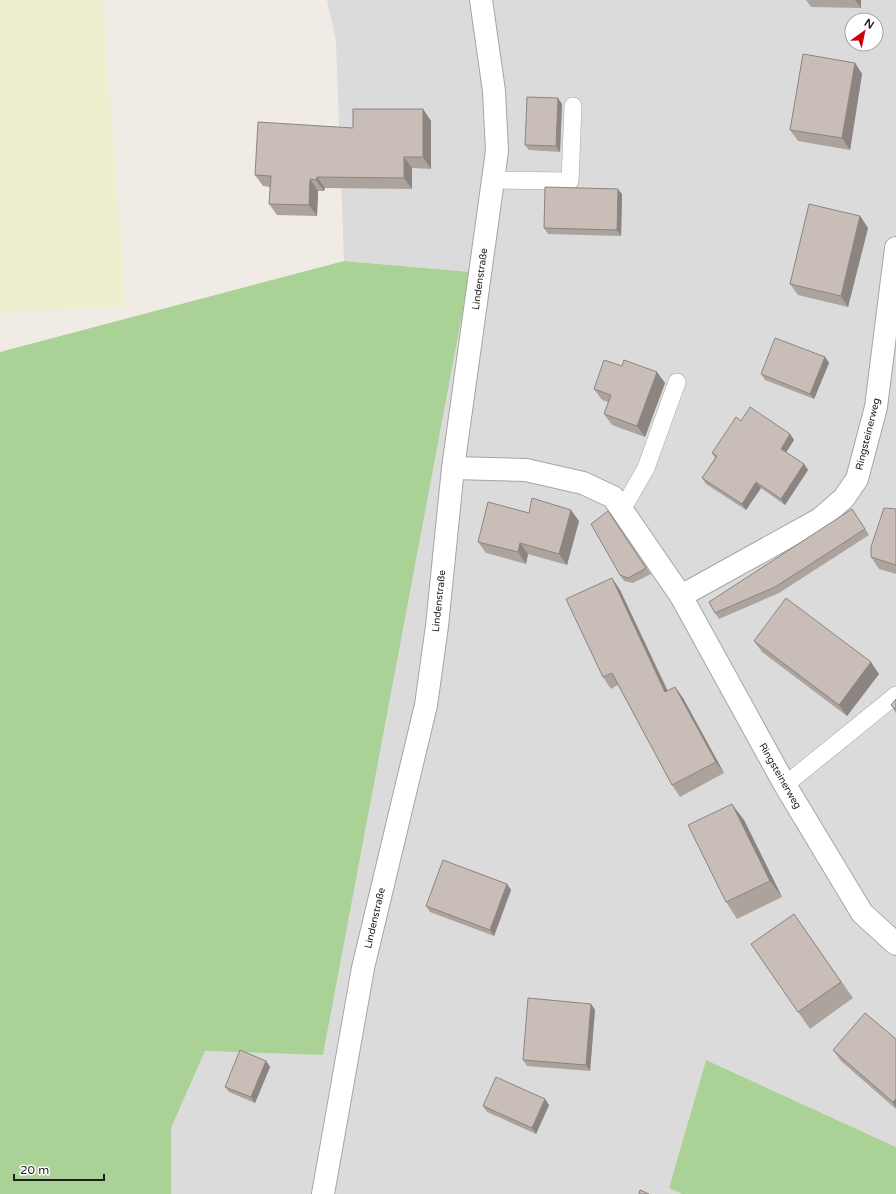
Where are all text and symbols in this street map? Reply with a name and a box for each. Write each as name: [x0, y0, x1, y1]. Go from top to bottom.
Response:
north arrow: [844, 12, 884, 52]
text: N: [862, 16, 876, 32]
street label: Lindenstraße: [470, 247, 490, 311]
street label: Ringsteinerweg: [853, 397, 883, 471]
street label: Lindenstraße: [430, 569, 448, 633]
street label: Ringsteinerweg: [756, 741, 804, 811]
street label: Lindenstraße: [362, 886, 388, 950]
scale bar: [14, 1156, 104, 1182]
text: 20 m: [20, 1163, 49, 1177]

